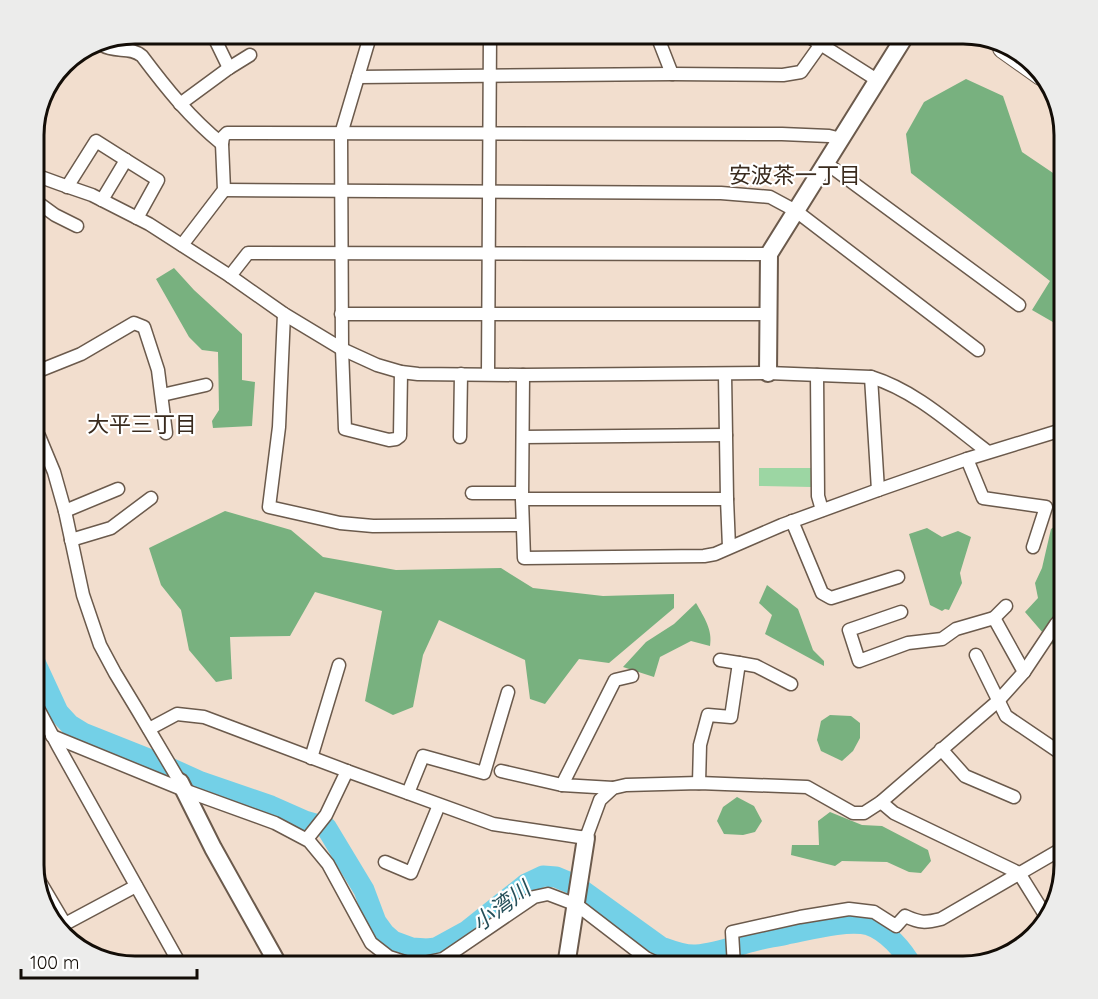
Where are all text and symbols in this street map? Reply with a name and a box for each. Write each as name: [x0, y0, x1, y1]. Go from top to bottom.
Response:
district label: 安波茶一丁目: [729, 161, 861, 189]
district label: 大平三丁目: [87, 410, 197, 438]
water label: 小湾川: [466, 874, 537, 937]
scale bar: [21, 942, 196, 980]
text: 100 m: [30, 951, 79, 974]

